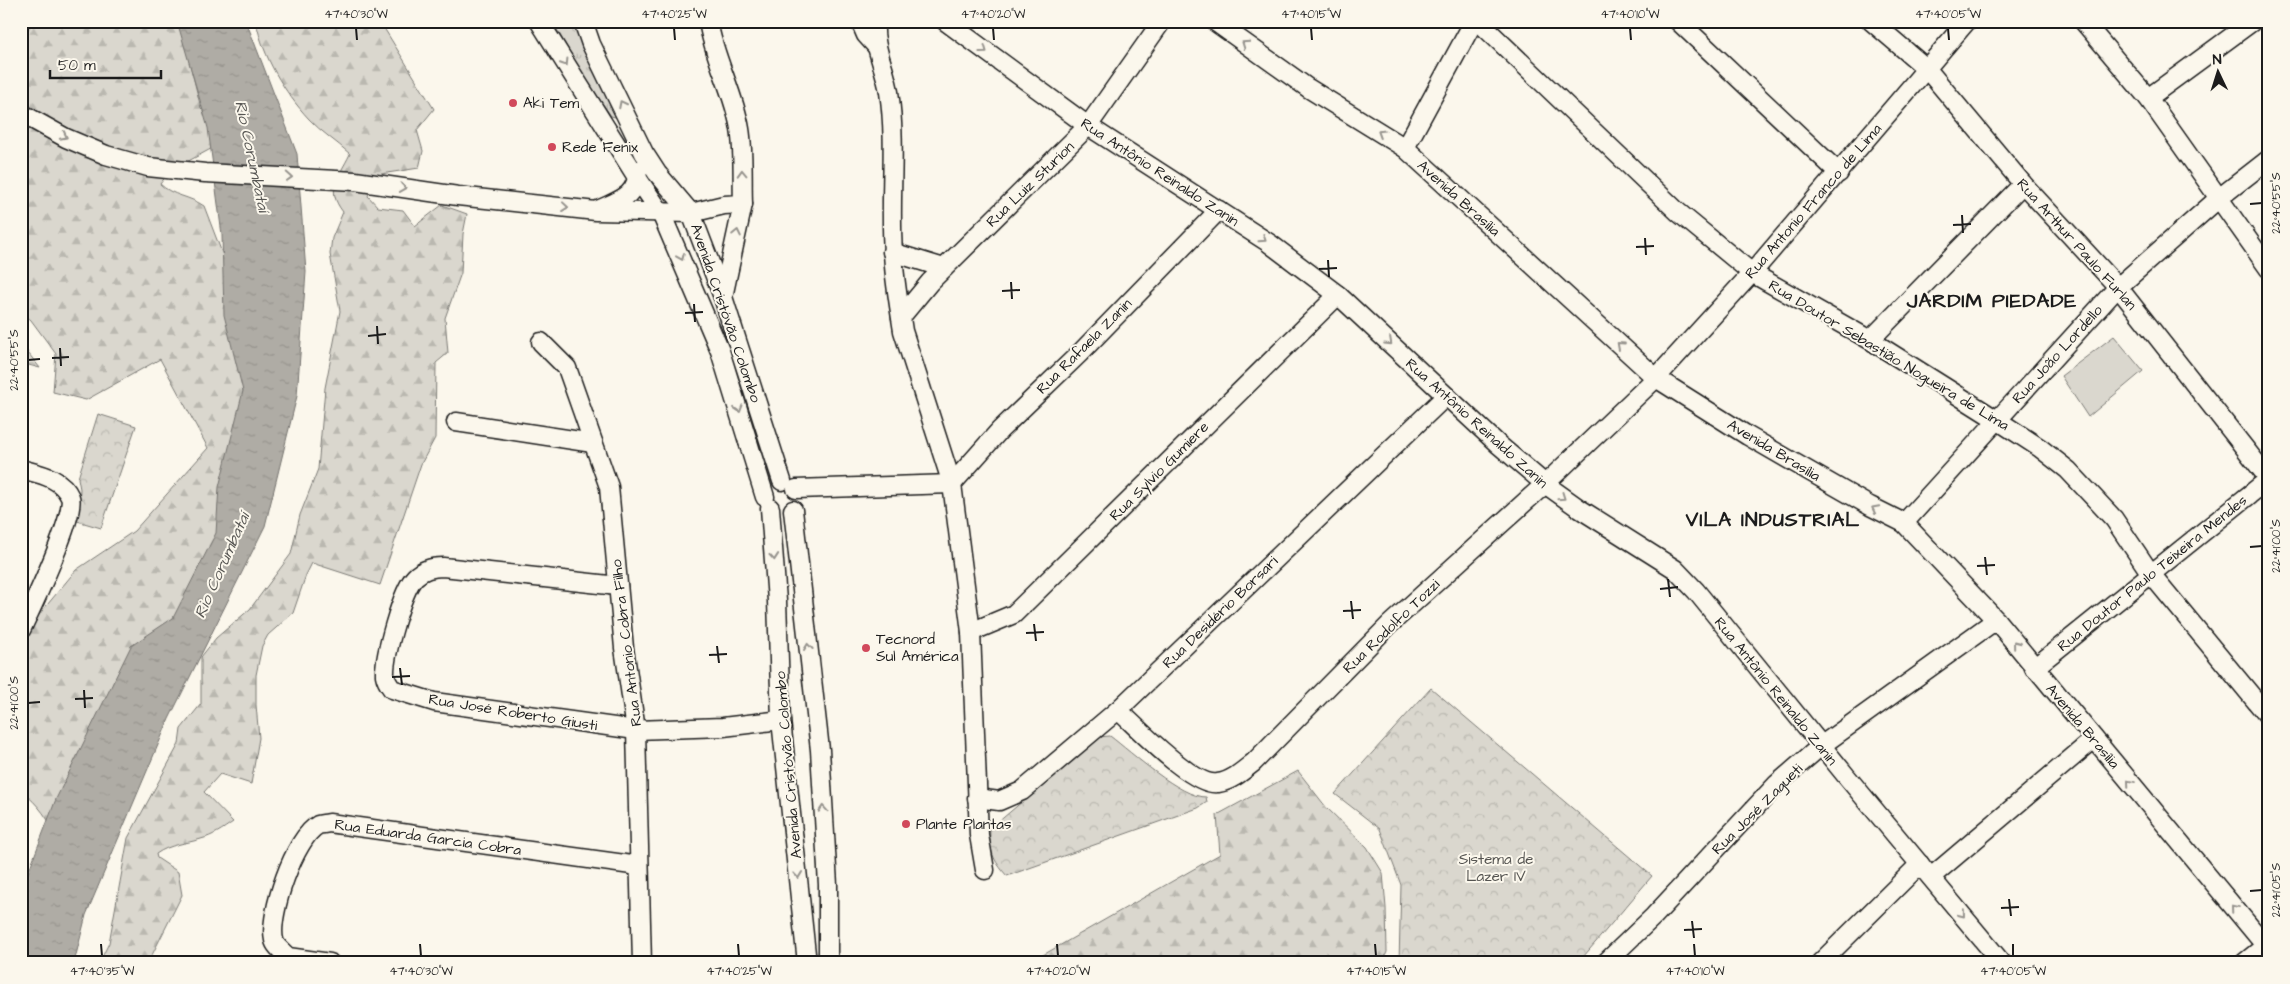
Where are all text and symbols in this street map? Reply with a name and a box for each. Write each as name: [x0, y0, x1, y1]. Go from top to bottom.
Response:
text: 47°40'30"W: [324, 6, 389, 23]
text: 47°40'25"W: [641, 6, 707, 23]
text: 47°40'20"W: [961, 6, 1026, 23]
text: 47°40'15"W: [1281, 6, 1342, 23]
text: 47°40'10"W: [1600, 6, 1660, 23]
text: 47°40'05"W: [1915, 6, 1982, 23]
one-way arrow: [1242, 41, 1251, 50]
one-way arrow: [978, 44, 988, 53]
scale bar: [50, 48, 161, 80]
north arrow: [2192, 48, 2242, 98]
text: N: [2212, 50, 2222, 70]
text: 50 m: [58, 55, 96, 76]
one-way arrow: [558, 57, 568, 66]
place label: Aki Tem: [523, 93, 580, 114]
marker: Aki Tem: [507, 97, 519, 109]
water label: Rio Corumbataí: [230, 99, 275, 216]
one-way arrow: [618, 100, 628, 109]
street label: Rua Antônio Reinaldo Zanin: [1076, 113, 1243, 232]
street label: Rua Antonio Franco de Lima: [1740, 119, 1887, 283]
one-way arrow: [59, 130, 68, 140]
one-way arrow: [1377, 130, 1386, 140]
street label: Rua Luiz Sturion: [982, 136, 1080, 232]
place label: Rede Fenix: [562, 137, 639, 158]
marker: Rede Fenix: [546, 141, 558, 153]
street label: Avenida Brasília: [1413, 155, 1505, 242]
one-way arrow: [737, 169, 747, 176]
one-way arrow: [285, 172, 293, 183]
text: 22°40'55"S: [2268, 172, 2285, 234]
street label: Rua Arthur Paulo Furlan: [2012, 174, 2142, 315]
one-way arrow: [400, 182, 408, 193]
one-way arrow: [561, 201, 569, 212]
street label: Avenida Cristóvão Colombo: [685, 221, 766, 406]
one-way arrow: [731, 229, 742, 238]
one-way arrow: [1258, 233, 1267, 243]
one-way arrow: [675, 252, 686, 261]
street label: Rua Doutor Sebastião Nogueira de Lima: [1764, 275, 2013, 437]
district label: JARDIM PIEDADE: [1906, 287, 2077, 315]
street label: Rua Rafaela Zanin: [1032, 293, 1137, 399]
street label: Rua João Lordello: [2007, 300, 2108, 408]
text: 22°40'55"S: [6, 329, 23, 391]
one-way arrow: [1383, 336, 1392, 345]
one-way arrow: [1617, 342, 1626, 351]
street label: Rua Antônio Reinaldo Zanin: [1401, 354, 1553, 493]
one-way arrow: [734, 404, 744, 412]
street label: Avenida Brasília: [1723, 414, 1825, 487]
street label: Rua Sylvio Gumiere: [1105, 417, 1215, 527]
street label: Rua Doutor Paulo Teixeira Mendes: [2053, 490, 2252, 657]
one-way arrow: [1557, 491, 1566, 500]
one-way arrow: [1871, 504, 1880, 515]
district label: VILA INDUSTRIAL: [1685, 506, 1860, 534]
water label: Rio Corumbataí: [189, 507, 256, 622]
text: 22°41'00"S: [2268, 519, 2285, 573]
street label: Rua Desidério Borsari: [1158, 551, 1283, 673]
one-way arrow: [768, 553, 779, 561]
street label: Rua Antonio Cobra Filho: [606, 558, 647, 728]
street label: Rua Rodolfo Tozzi: [1338, 574, 1445, 678]
street label: Rua Antônio Reinaldo Zanin: [1709, 613, 1842, 770]
place label: Tecnord Sul América: [876, 629, 959, 667]
one-way arrow: [2013, 641, 2021, 650]
marker: Tecnord Sul América: [860, 642, 872, 654]
one-way arrow: [803, 643, 814, 651]
street label: Avenida Cristóvão Colombo: [770, 670, 807, 860]
text: 22°41'00"S: [6, 676, 23, 730]
street label: Avenida Brasília: [2041, 679, 2125, 774]
street label: Rua José Roberto Giusti: [427, 689, 600, 736]
street label: Rua José Zagueti: [1707, 759, 1809, 860]
one-way arrow: [2128, 780, 2136, 789]
one-way arrow: [818, 805, 829, 813]
street label: Rua Eduarda Garcia Cobra: [333, 814, 523, 861]
place label: Plante Plantas: [916, 814, 1012, 835]
marker: Plante Plantas: [900, 818, 912, 830]
park label: Sistema de Lazer IV: [1459, 849, 1533, 887]
text: 22°41'05"S: [2268, 862, 2285, 917]
one-way arrow: [792, 872, 803, 880]
one-way arrow: [2231, 904, 2240, 913]
one-way arrow: [1956, 909, 1965, 918]
text: 47°40'35"W: [70, 963, 135, 980]
text: 47°40'30"W: [389, 963, 454, 980]
text: 47°40'25"W: [706, 963, 772, 980]
text: 47°40'20"W: [1026, 963, 1091, 980]
text: 47°40'15"W: [1346, 963, 1407, 980]
text: 47°40'10"W: [1665, 963, 1725, 980]
text: 47°40'05"W: [1980, 963, 2047, 980]

